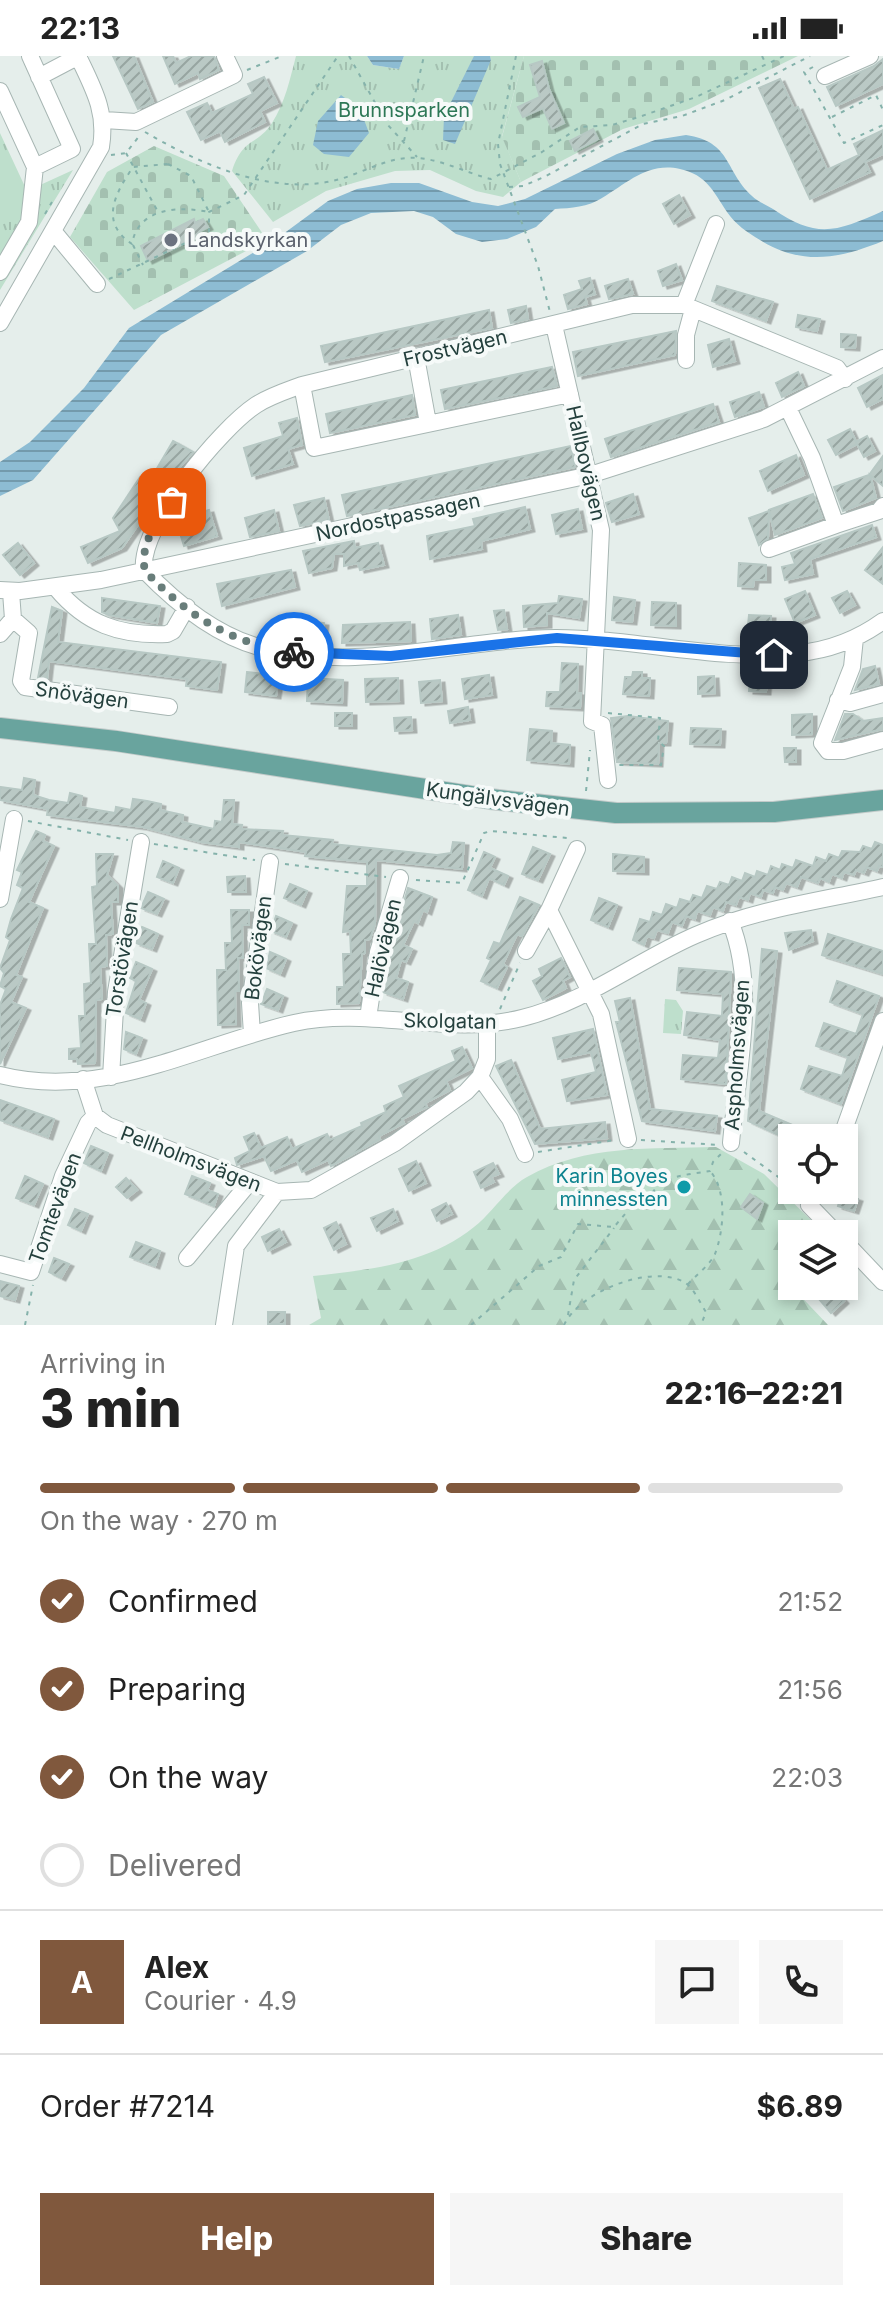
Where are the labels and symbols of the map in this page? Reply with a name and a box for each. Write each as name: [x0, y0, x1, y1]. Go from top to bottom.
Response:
park label: Brunnsparken: [338, 98, 470, 122]
place label: Landskyrkan: [187, 228, 308, 252]
marker: Landskyrkan: [162, 231, 180, 249]
street label: Frostvägen: [401, 324, 509, 372]
street label: Hallbovägen: [561, 403, 611, 523]
pin: [138, 468, 206, 536]
street label: Nordostpassagen: [314, 488, 482, 546]
courier: [254, 612, 334, 692]
pin: [740, 621, 808, 689]
street label: Snövägen: [34, 677, 130, 713]
street label: Kungälvsvägen: [425, 777, 571, 821]
street label: Bokövägen: [240, 894, 276, 1002]
street label: Halövägen: [360, 896, 406, 1000]
street label: Torstövägen: [101, 899, 143, 1019]
street label: Aspholmsvägen: [720, 979, 754, 1131]
street label: Skolgatan: [403, 1008, 497, 1034]
street label: Pellholmsvägen: [117, 1121, 265, 1197]
street label: Tomtevägen: [24, 1149, 86, 1267]
place label: Karin Boyes minnessten: [555, 1164, 668, 1211]
marker: Karin Boyes minnessten: [675, 1178, 693, 1196]

